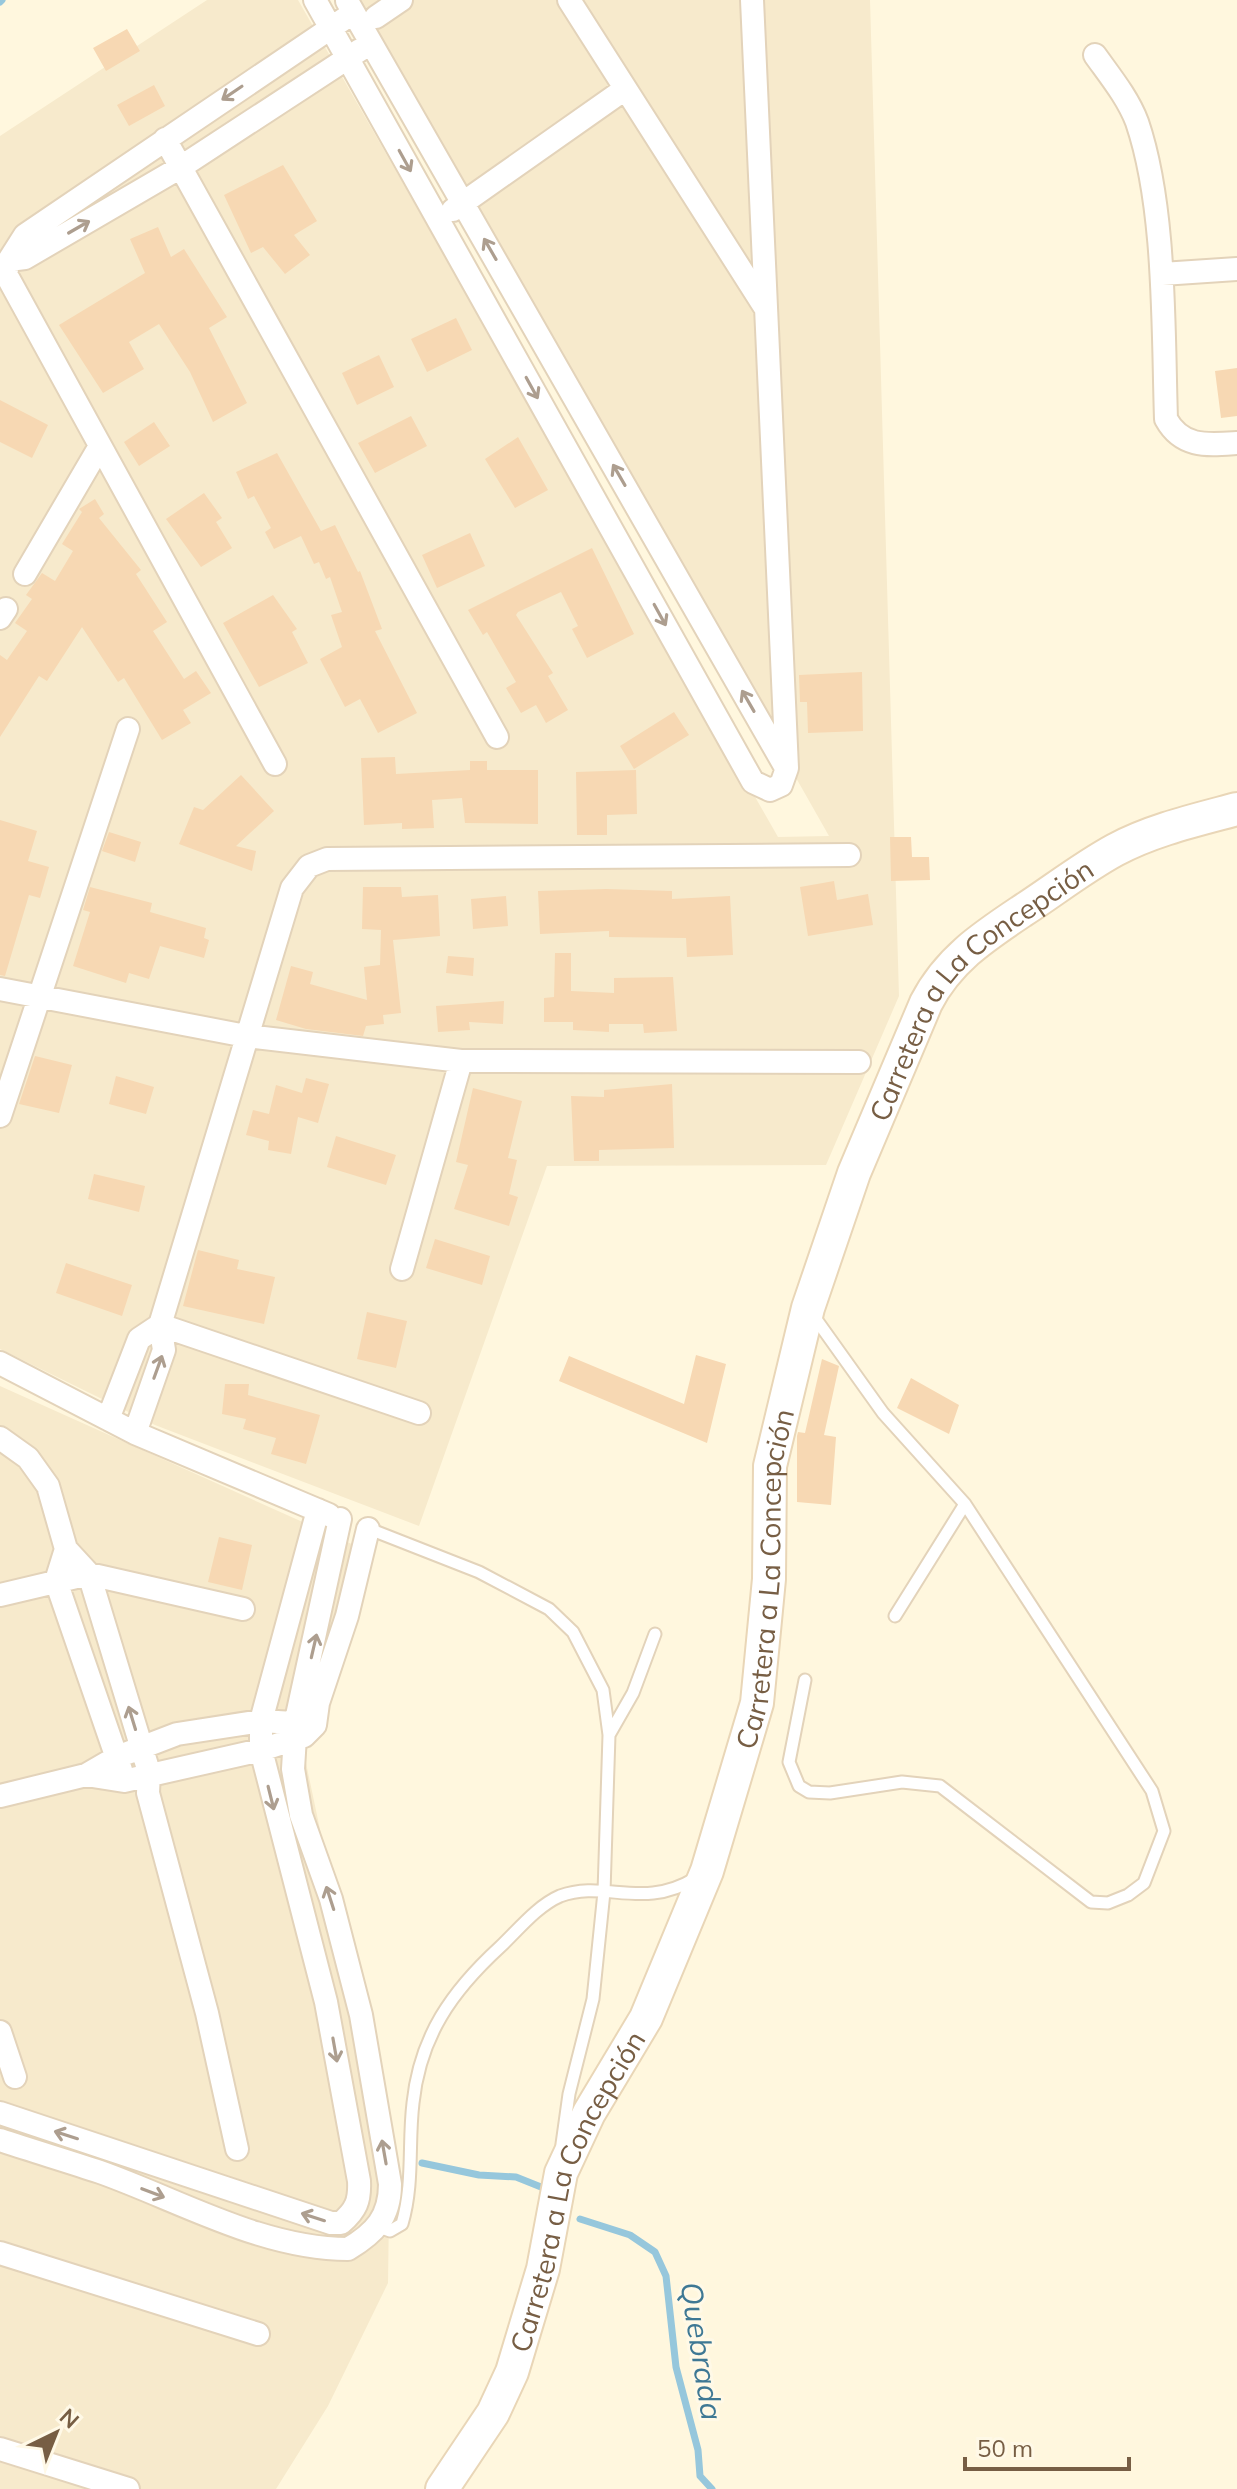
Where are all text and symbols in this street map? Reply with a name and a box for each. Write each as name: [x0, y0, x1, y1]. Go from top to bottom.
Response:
one-way arrow: [222, 85, 244, 101]
one-way arrow: [398, 149, 414, 172]
one-way arrow: [66, 219, 90, 234]
one-way arrow: [482, 238, 498, 261]
one-way arrow: [525, 376, 541, 399]
one-way arrow: [611, 464, 627, 487]
one-way arrow: [652, 603, 668, 626]
one-way arrow: [740, 689, 755, 713]
street label: Carretera a La Concepción: [861, 850, 1099, 1126]
one-way arrow: [152, 1355, 166, 1380]
street label: Carretera a La Concepción: [727, 1405, 801, 1753]
one-way arrow: [307, 1634, 322, 1659]
one-way arrow: [124, 1705, 139, 1731]
one-way arrow: [264, 1785, 279, 1810]
one-way arrow: [322, 1886, 336, 1911]
street label: Carretera a La Concepción: [502, 2024, 652, 2356]
one-way arrow: [328, 2037, 343, 2062]
one-way arrow: [54, 2127, 79, 2141]
one-way arrow: [375, 2140, 390, 2165]
one-way arrow: [140, 2187, 165, 2201]
one-way arrow: [301, 2208, 326, 2223]
water label: Quebrada: [672, 2279, 732, 2423]
north arrow: [16, 2393, 96, 2473]
text: N: [54, 2402, 85, 2434]
scale bar: [965, 2421, 1129, 2471]
text: 50 m: [977, 2433, 1033, 2463]

